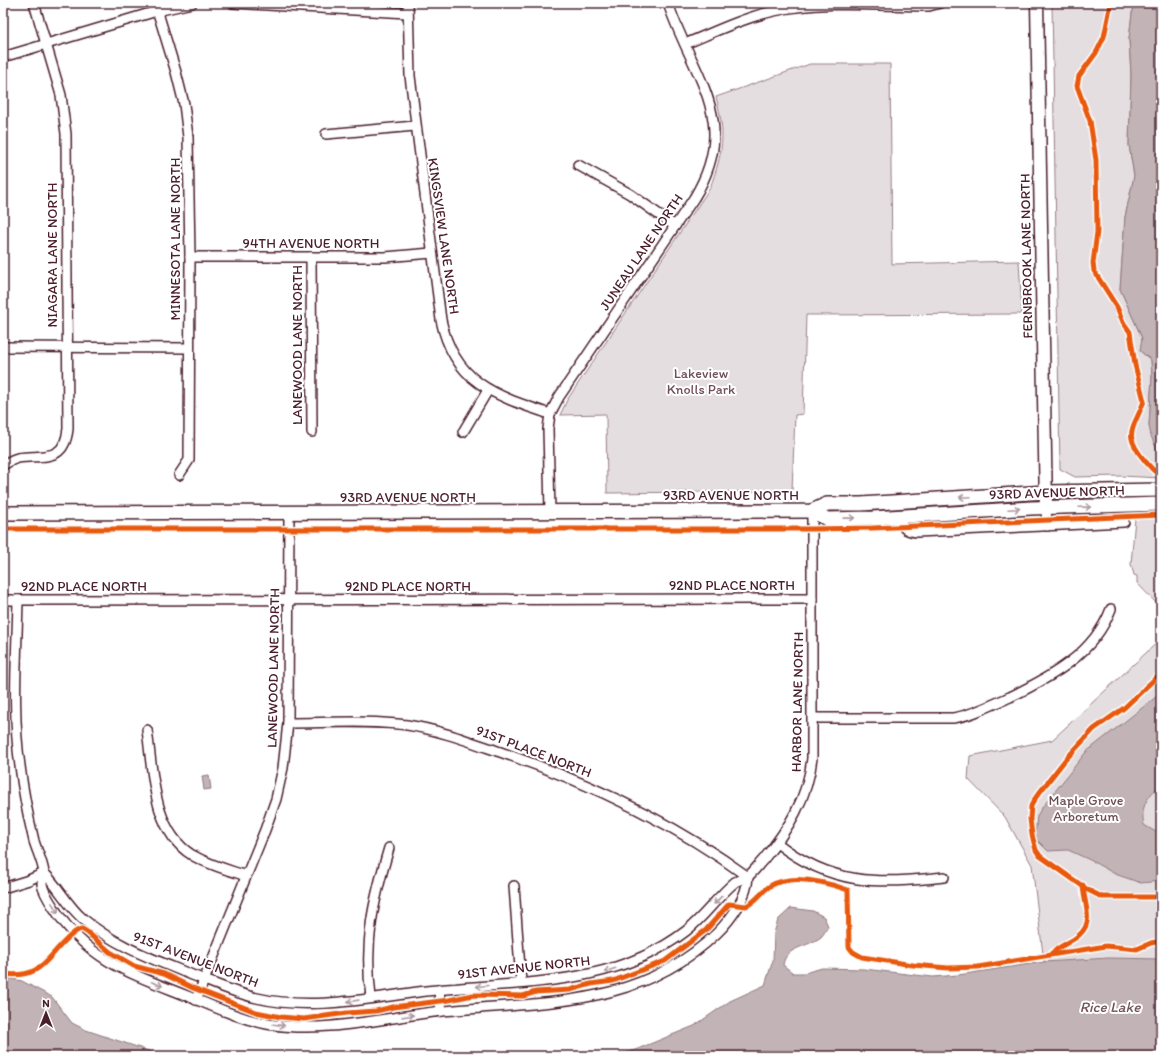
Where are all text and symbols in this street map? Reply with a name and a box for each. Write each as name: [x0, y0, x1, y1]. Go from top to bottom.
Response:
street label: MINNESOTA LANE NORTH: [167, 157, 184, 321]
street label: KINGSVIEW LANE NORTH: [424, 157, 463, 315]
street label: FERNBROOK LANE NORTH: [1017, 173, 1036, 339]
street label: NIAGARA LANE NORTH: [44, 183, 61, 327]
street label: JUNEAU LANE NORTH: [596, 191, 687, 314]
street label: 94TH AVENUE NORTH: [243, 235, 379, 252]
street label: LANEWOOD LANE NORTH: [289, 265, 306, 425]
park label: Lakeview Knolls Park: [667, 365, 736, 398]
street label: 93RD AVENUE NORTH: [989, 482, 1125, 503]
street label: 93RD AVENUE NORTH: [663, 487, 799, 504]
street label: 93RD AVENUE NORTH: [340, 489, 476, 506]
one-way arrow: [959, 493, 972, 500]
one-way arrow: [1078, 504, 1091, 511]
one-way arrow: [1007, 505, 1020, 513]
one-way arrow: [842, 515, 855, 522]
street label: 92ND PLACE NORTH: [669, 577, 795, 594]
street label: 92ND PLACE NORTH: [21, 578, 147, 595]
street label: 92ND PLACE NORTH: [345, 578, 471, 595]
street label: LANEWOOD LANE NORTH: [264, 588, 283, 748]
street label: HARBOR LANE NORTH: [788, 632, 807, 772]
street label: 91ST PLACE NORTH: [474, 722, 594, 781]
park label: Maple Grove Arboretum: [1049, 792, 1124, 825]
one-way arrow: [714, 895, 723, 905]
one-way arrow: [50, 903, 59, 914]
street label: 91ST AVENUE NORTH: [131, 928, 261, 991]
street label: 91ST AVENUE NORTH: [457, 952, 591, 983]
one-way arrow: [604, 967, 617, 974]
one-way arrow: [150, 981, 162, 989]
one-way arrow: [476, 982, 489, 990]
north arrow: [26, 993, 66, 1033]
text: N: [42, 997, 50, 1010]
one-way arrow: [347, 997, 360, 1005]
water label: Rice Lake: [1080, 998, 1141, 1016]
one-way arrow: [402, 1012, 415, 1020]
one-way arrow: [272, 1022, 285, 1029]

